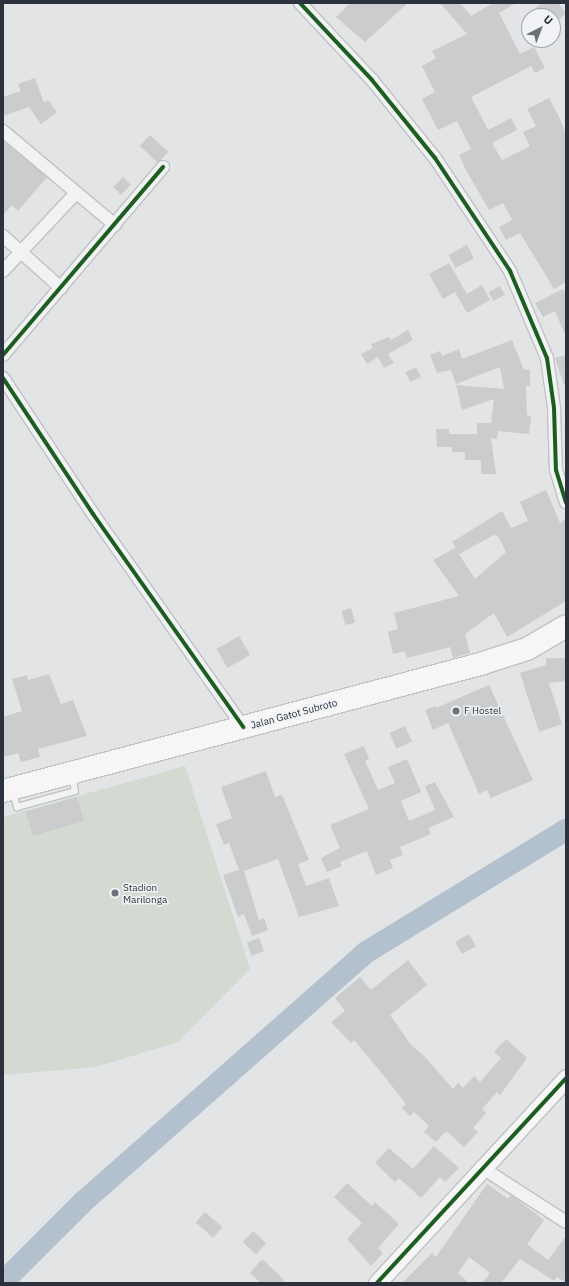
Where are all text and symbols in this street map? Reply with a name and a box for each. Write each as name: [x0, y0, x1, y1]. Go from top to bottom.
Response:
north arrow: [521, 8, 561, 48]
text: U: [541, 12, 556, 28]
street label: Jalan Gatot Subroto: [249, 697, 339, 731]
place label: F Hostel: [464, 705, 501, 717]
marker: F Hostel: [451, 706, 461, 716]
place label: Stadion Marilonga: [123, 881, 167, 904]
marker: Stadion Marilonga: [110, 888, 120, 898]

